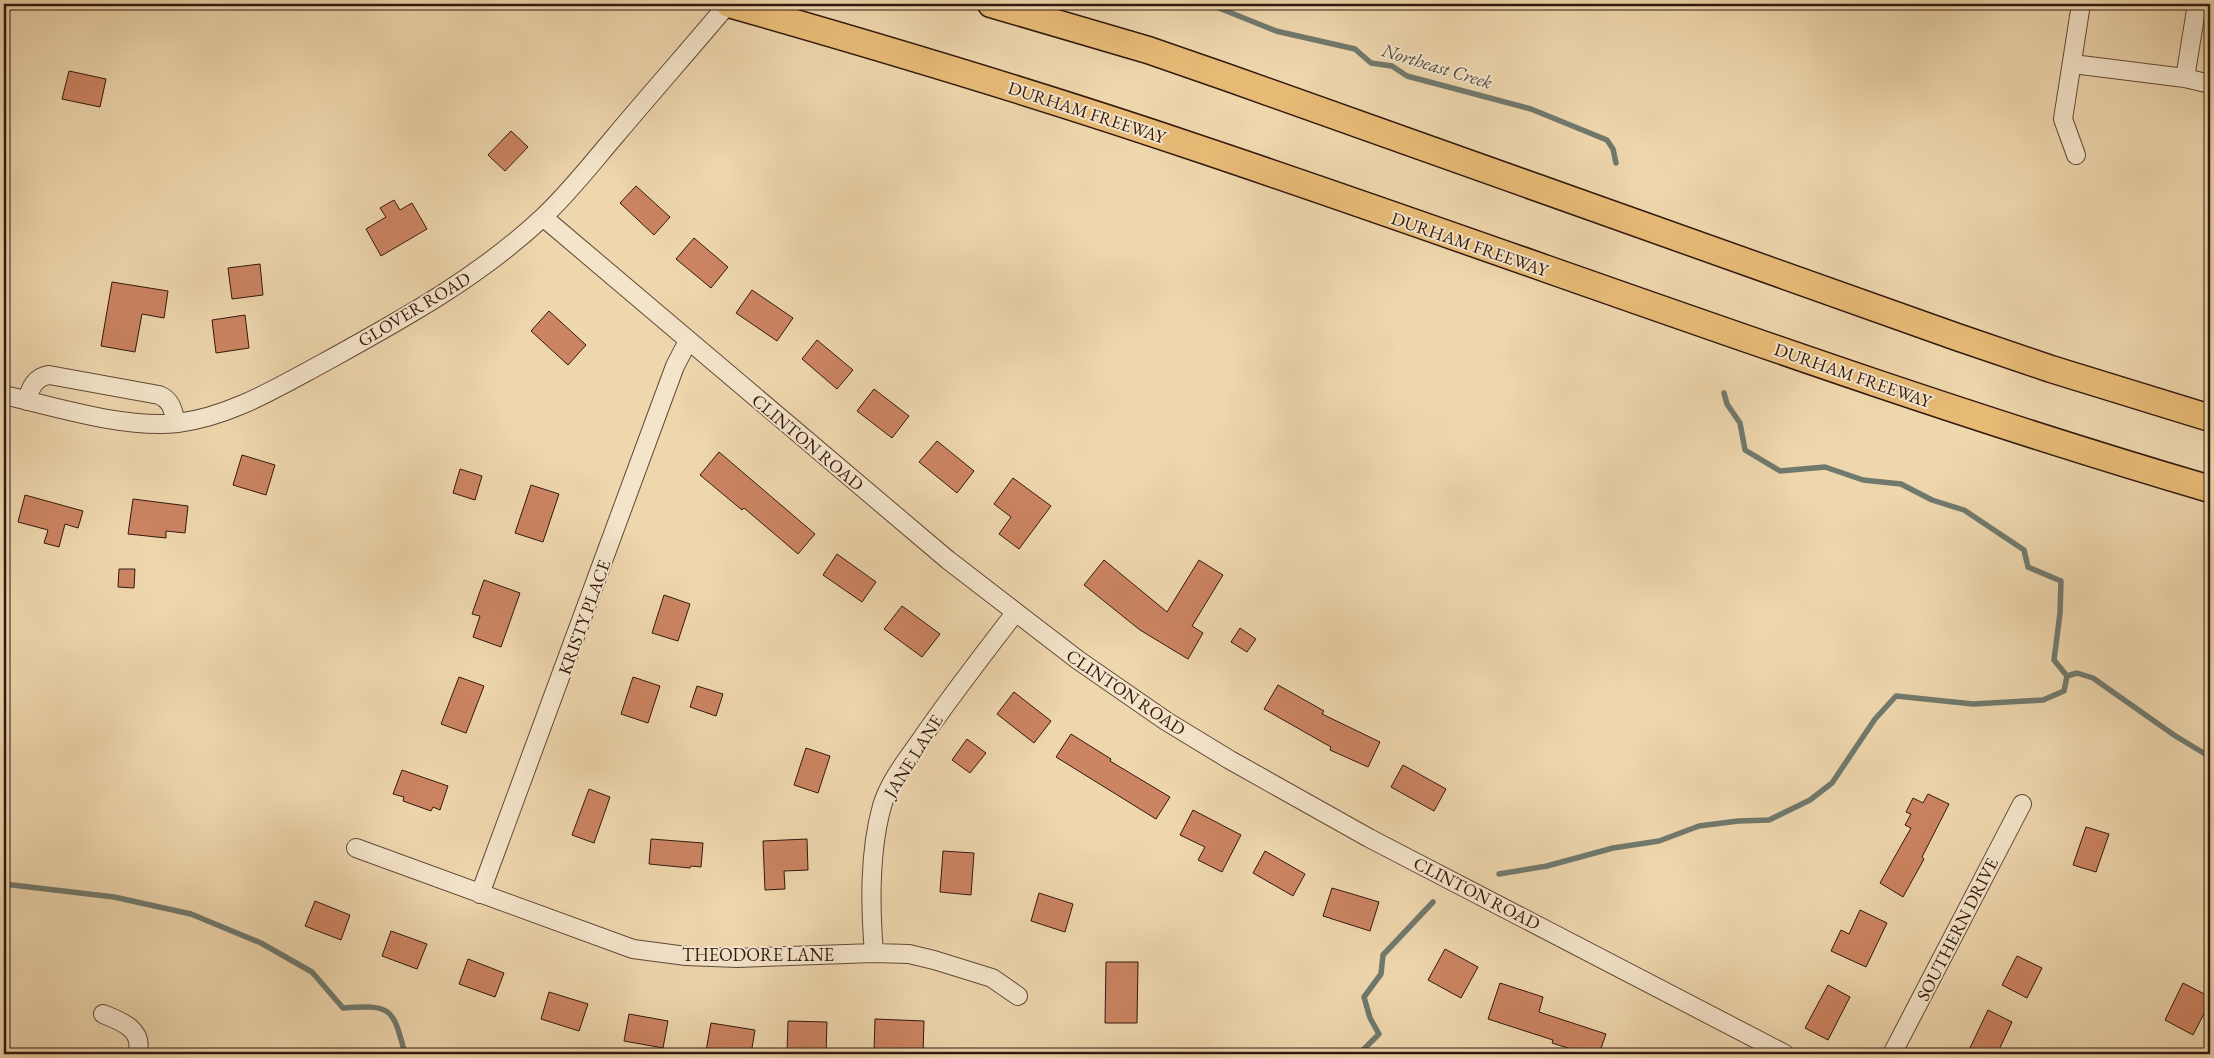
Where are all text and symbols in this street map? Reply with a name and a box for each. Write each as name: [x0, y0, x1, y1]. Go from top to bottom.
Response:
water label: Northeast Creek: [1378, 37, 1496, 95]
street label: DURHAM FREEWAY: [1005, 76, 1170, 149]
street label: DURHAM FREEWAY: [1388, 206, 1553, 282]
street label: GLOVER ROAD: [353, 266, 475, 352]
street label: DURHAM FREEWAY: [1771, 337, 1936, 413]
street label: CLINTON ROAD: [747, 389, 869, 495]
street label: KRISTY PLACE: [553, 556, 615, 678]
street label: CLINTON ROAD: [1062, 644, 1190, 740]
street label: JANE LANE: [877, 710, 948, 804]
street label: CLINTON ROAD: [1410, 851, 1544, 935]
street label: SOUTHERN DRIVE: [1911, 854, 2003, 1004]
street label: THEODORE LANE: [682, 943, 834, 966]

